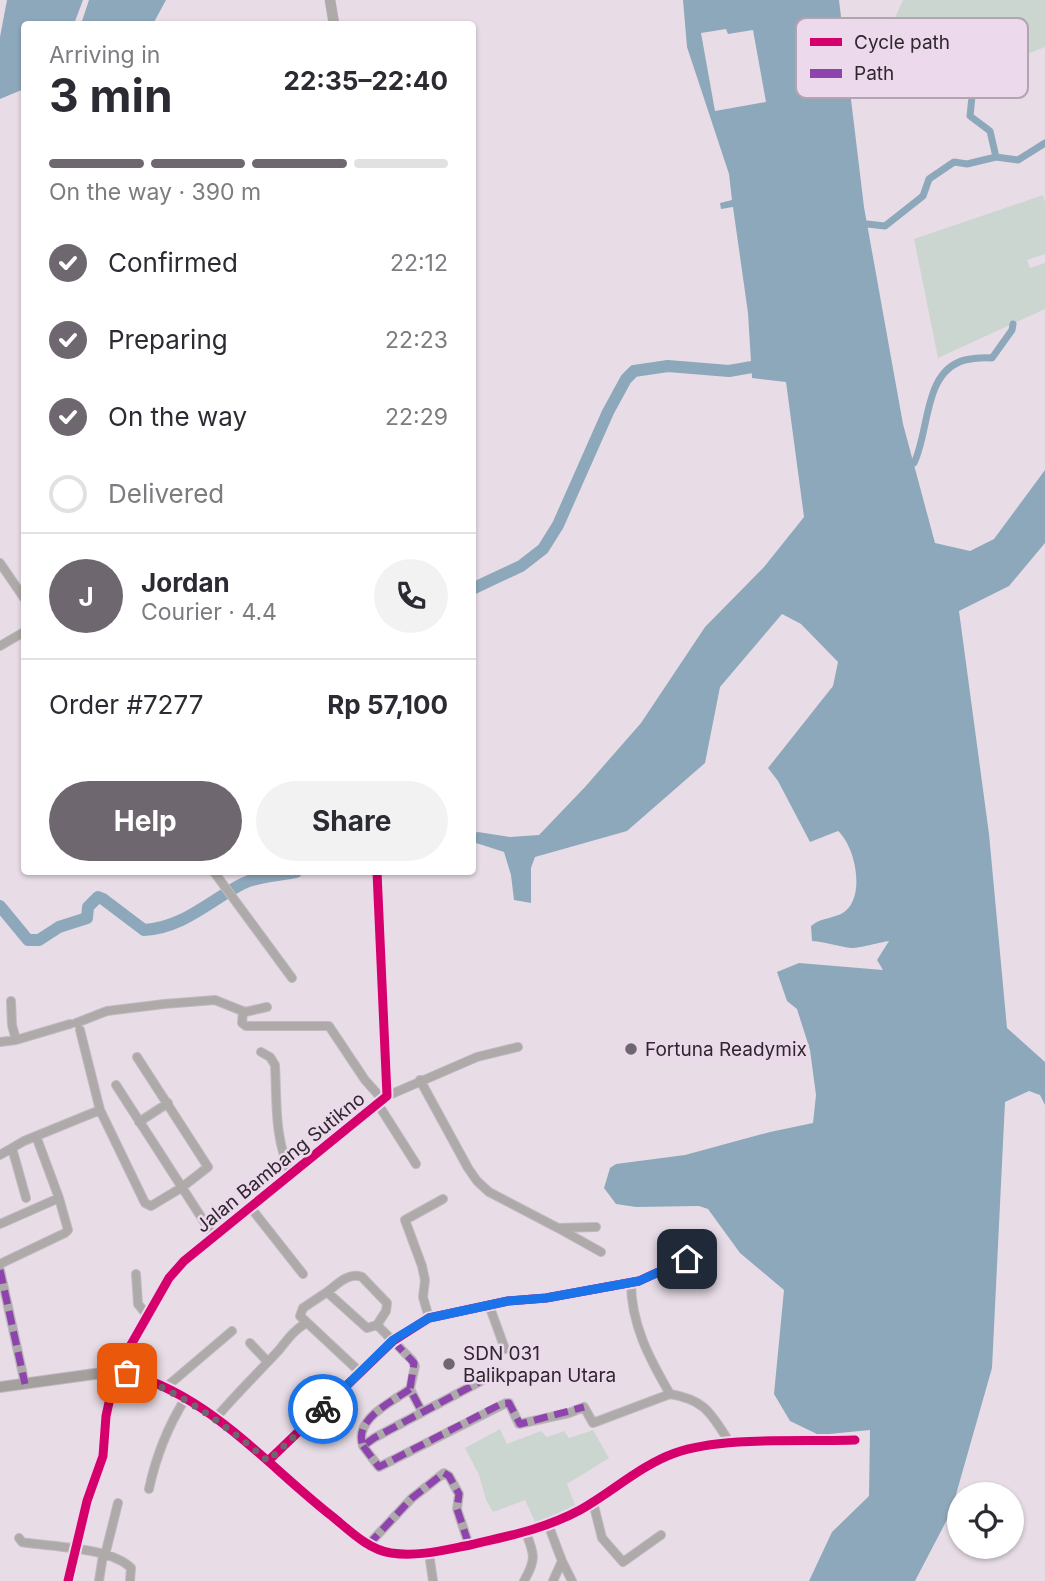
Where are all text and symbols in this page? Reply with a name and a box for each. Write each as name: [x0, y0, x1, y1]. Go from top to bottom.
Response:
legend: [796, 18, 1028, 98]
text: Cycle path: [854, 31, 950, 54]
text: Arriving in: [49, 41, 160, 69]
text: Path: [854, 62, 894, 85]
text: 22:35–22:40: [284, 65, 448, 96]
text: 3 min: [49, 67, 173, 123]
text: On the way · 390 m: [49, 178, 261, 206]
icon: check: [49, 244, 87, 282]
text: Confirmed: [108, 247, 238, 278]
text: 22:12: [390, 249, 448, 277]
icon: check: [49, 321, 87, 359]
text: Preparing: [108, 324, 228, 355]
text: 22:23: [385, 326, 448, 354]
icon: check: [49, 398, 87, 436]
text: On the way: [108, 401, 247, 432]
text: 22:29: [385, 403, 448, 431]
text: Delivered: [108, 478, 224, 509]
button: phone: [374, 559, 448, 633]
text: Jordan: [141, 567, 230, 598]
text: J: [78, 581, 94, 612]
text: Courier · 4.4: [141, 598, 277, 626]
text: Order #7277: [49, 689, 203, 720]
text: Rp 57,100: [327, 689, 448, 720]
button: Help: [49, 781, 242, 861]
button: Share: [256, 781, 448, 861]
place label: Fortuna Readymix: [645, 1038, 807, 1061]
marker: Fortuna Readymix: [623, 1041, 639, 1057]
street label: Jalan Bambang Sutikno: [191, 1087, 370, 1238]
pin: [657, 1229, 717, 1289]
icon: home: [668, 1240, 706, 1278]
place label: SDN 031 Balikpapan Utara: [463, 1342, 616, 1387]
pin: [97, 1343, 157, 1403]
icon: bag: [108, 1354, 146, 1392]
marker: SDN 031 Balikpapan Utara: [441, 1356, 457, 1372]
courier: [288, 1374, 358, 1444]
icon: bike: [304, 1390, 342, 1428]
map controls: [947, 1482, 1024, 1559]
button: locate: [947, 1482, 1024, 1559]

